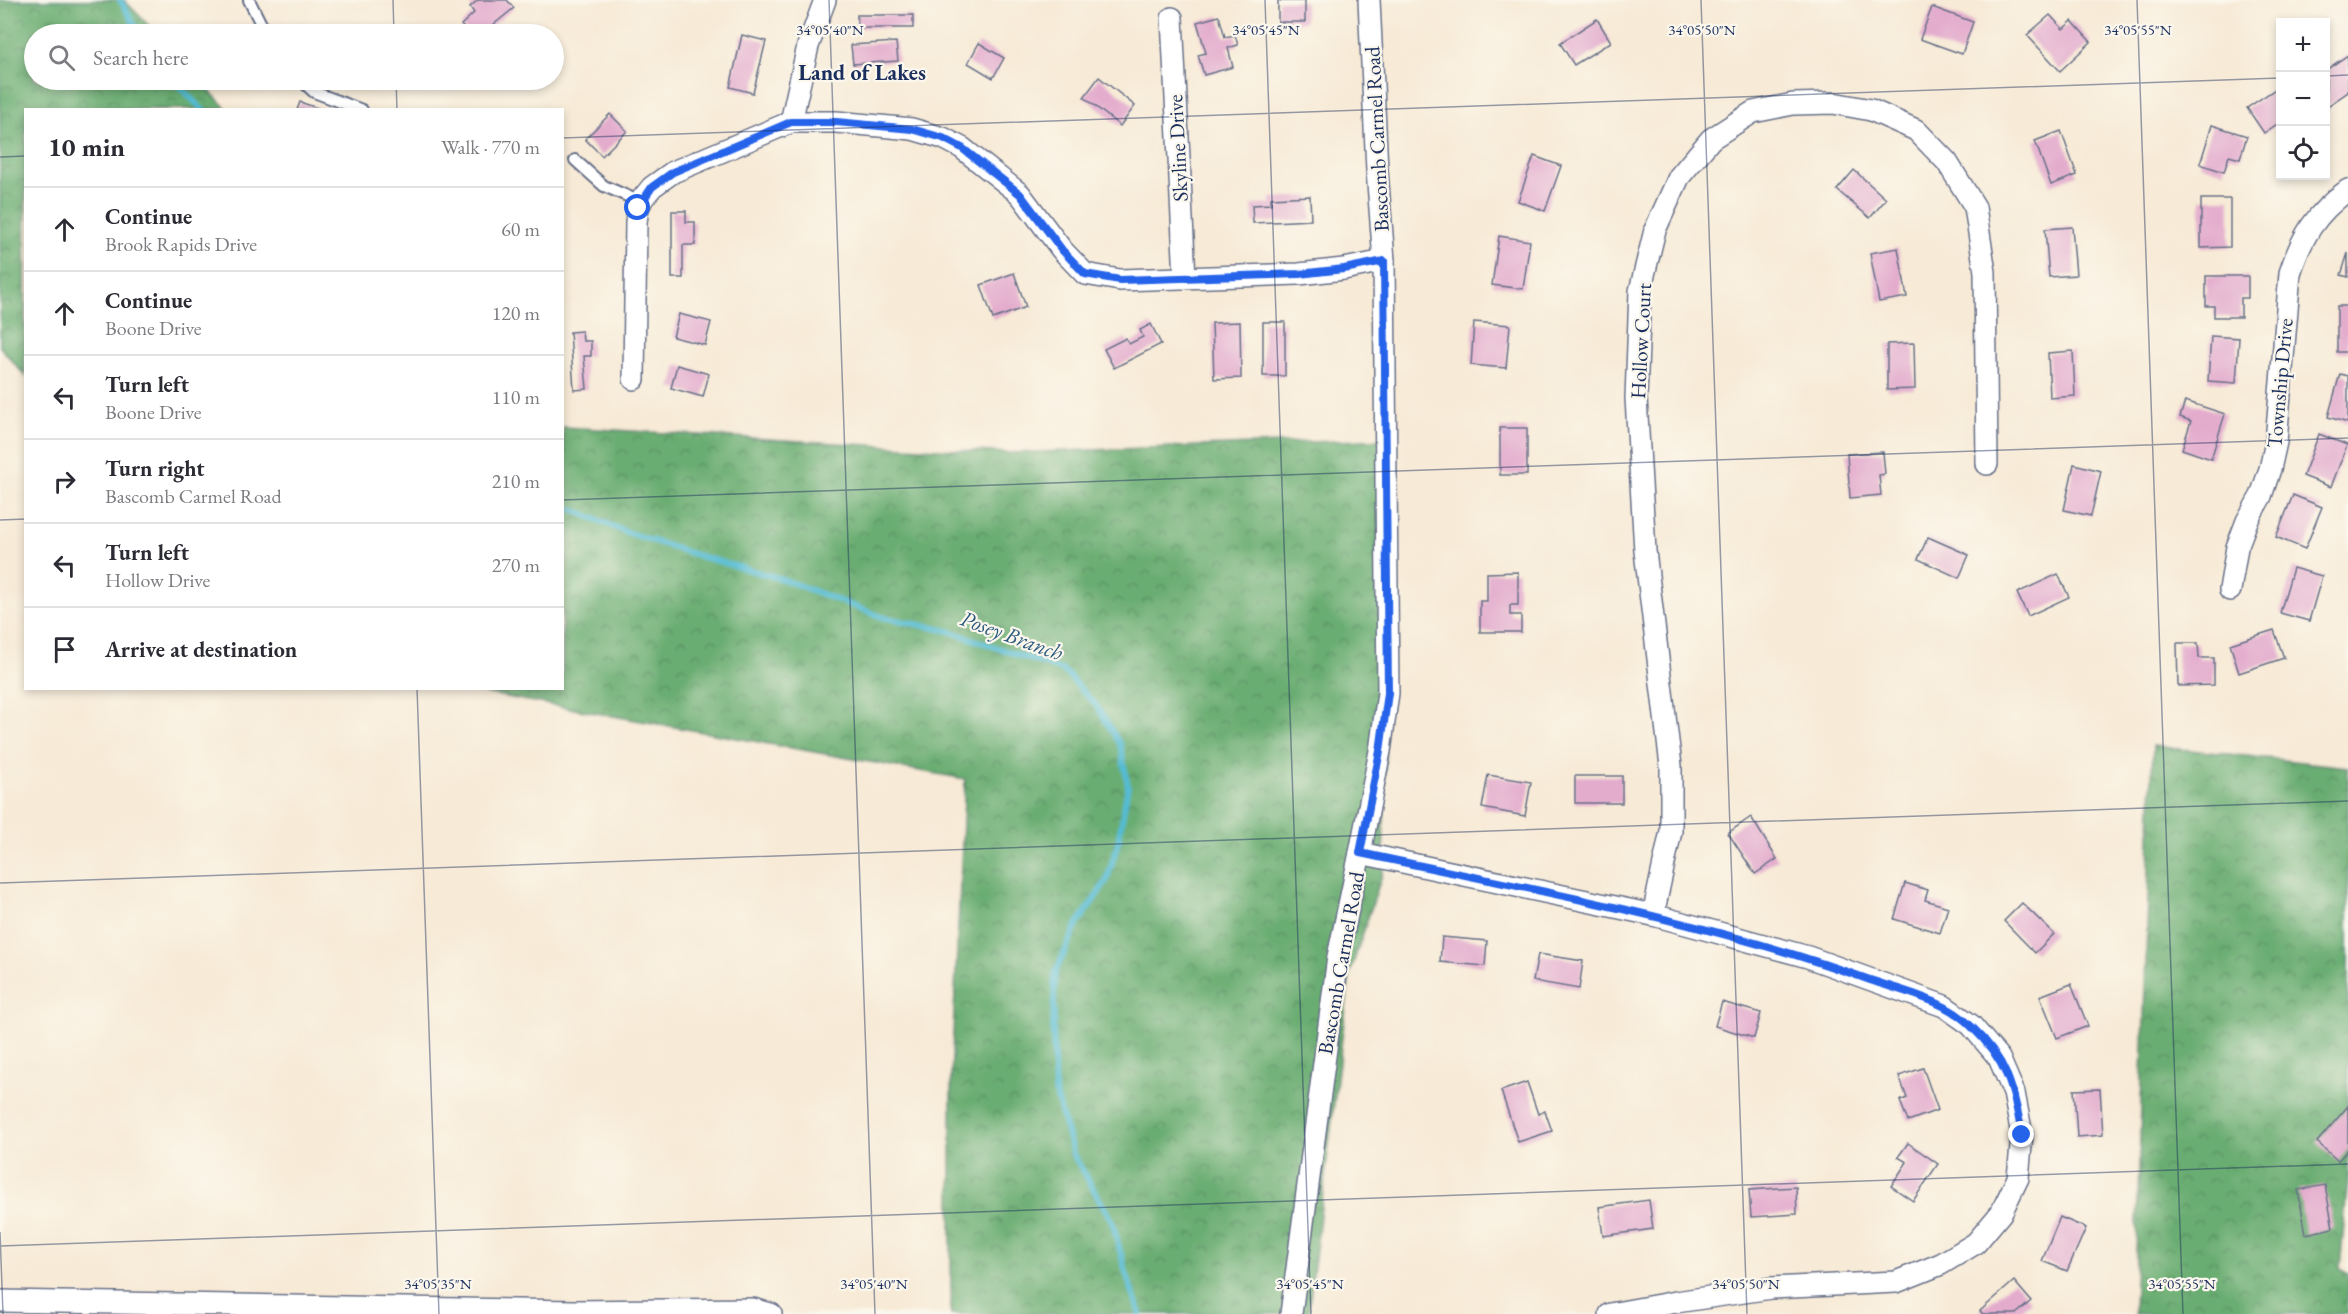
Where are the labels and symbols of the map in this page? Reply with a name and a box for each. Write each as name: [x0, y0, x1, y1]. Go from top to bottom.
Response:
text: 34°05'40"N: [796, 20, 864, 39]
text: 34°05'45"N: [1232, 20, 1300, 39]
text: 34°05'50"N: [1668, 20, 1736, 39]
text: 34°05'55"N: [2104, 20, 2172, 39]
street label: Bascomb Carmel Road: [1358, 45, 1395, 232]
district label: Land of Lakes: [798, 58, 926, 87]
street label: Skyline Drive: [1161, 94, 1194, 202]
route start: [624, 194, 650, 220]
street label: Hollow Court: [1624, 282, 1657, 400]
street label: Township Drive: [2260, 317, 2299, 449]
water label: Posey Branch: [957, 604, 1067, 667]
street label: Bascomb Carmel Road: [1311, 869, 1370, 1057]
route end: [2008, 1121, 2034, 1147]
text: 34°05'35"N: [404, 1274, 472, 1293]
text: 34°05'40"N: [840, 1274, 908, 1293]
text: 34°05'45"N: [1276, 1274, 1344, 1293]
text: 34°05'50"N: [1712, 1274, 1780, 1293]
text: 34°05'55"N: [2148, 1274, 2216, 1293]

